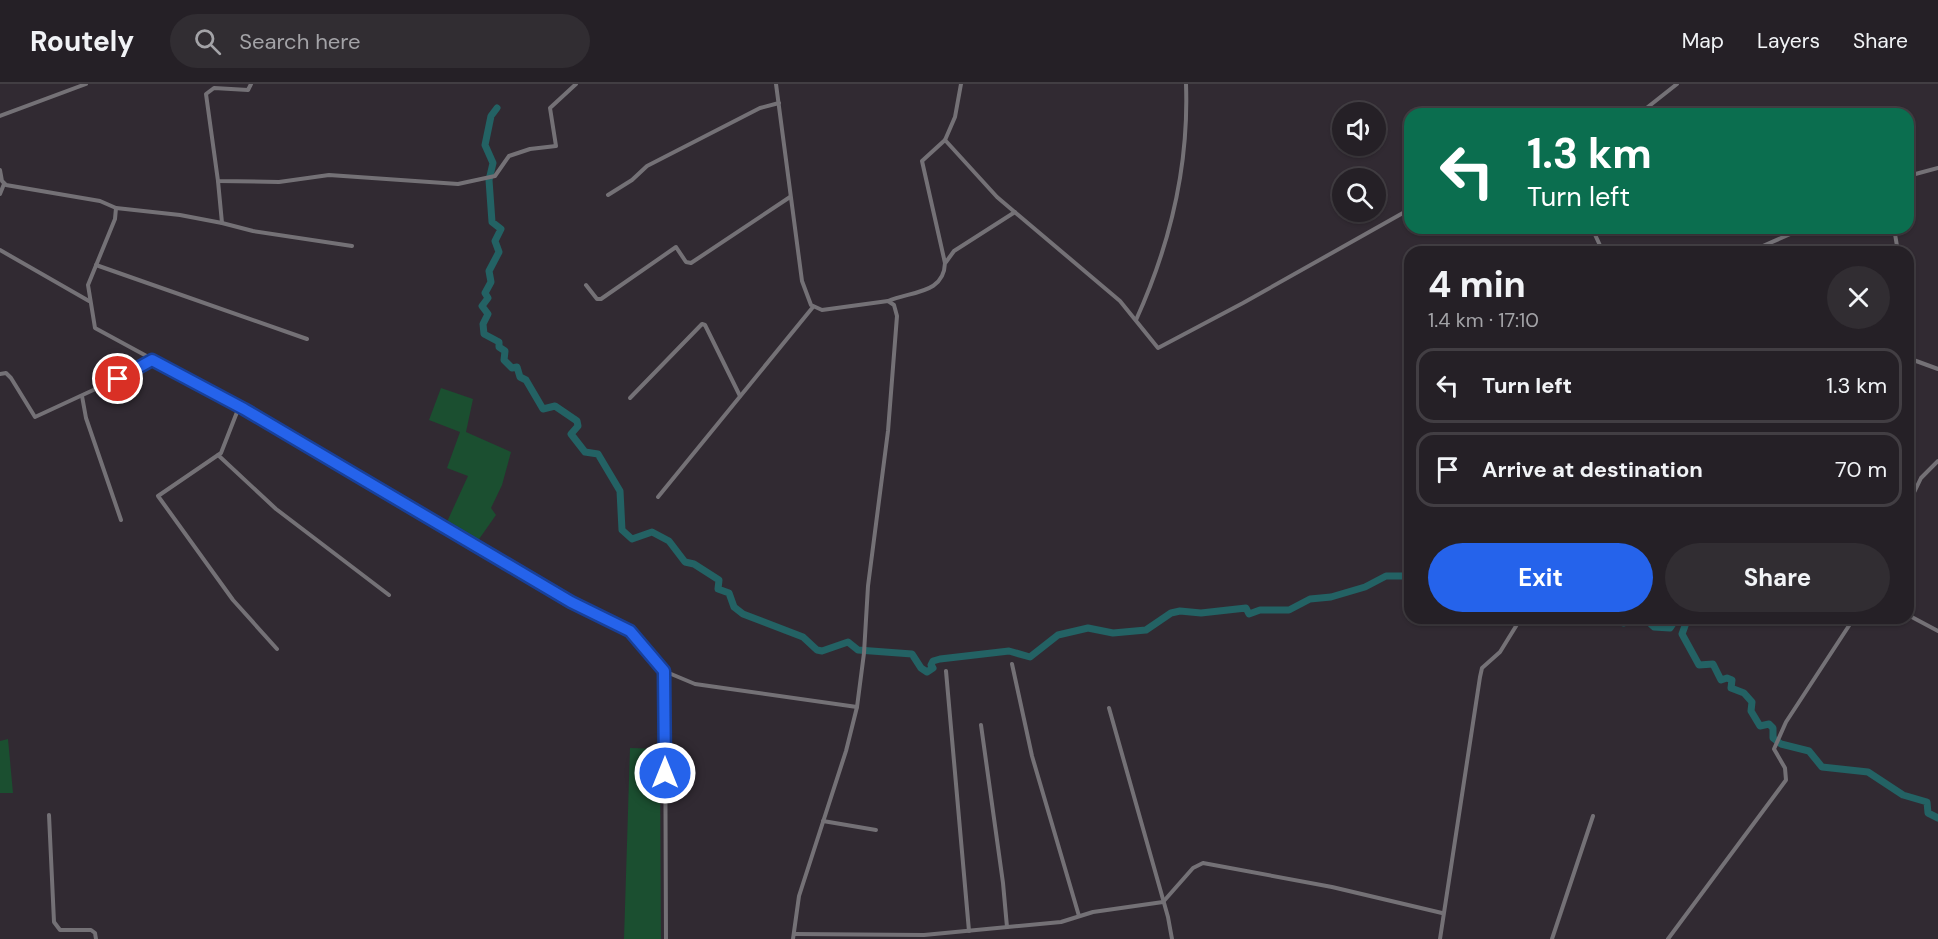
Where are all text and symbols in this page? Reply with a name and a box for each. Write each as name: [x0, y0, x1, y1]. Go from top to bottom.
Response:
search box: [170, 14, 590, 68]
text: Routely: [30, 23, 134, 60]
icon: search: [191, 25, 224, 58]
text: Search here: [239, 27, 361, 56]
text: Map: [1682, 27, 1724, 55]
text: Layers: [1757, 27, 1820, 55]
text: Share: [1853, 27, 1908, 55]
map controls: [1332, 102, 1386, 222]
button: sound: [1332, 102, 1386, 156]
text: 1.3 km: [1527, 126, 1652, 181]
icon: left: [1428, 132, 1506, 210]
button: search: [1332, 168, 1386, 222]
text: Turn left: [1527, 179, 1630, 214]
text: 4 min: [1428, 261, 1526, 308]
button: close: [1827, 266, 1890, 329]
text: 1.4 km · 17:10: [1428, 307, 1539, 333]
pin: [92, 353, 143, 404]
icon: arrive: [101, 362, 134, 395]
icon: left: [1431, 369, 1464, 402]
text: Turn left: [1482, 371, 1572, 400]
text: 1.3 km: [1826, 371, 1887, 400]
icon: arrive: [1431, 453, 1464, 486]
text: Arrive at destination: [1482, 455, 1703, 484]
text: 70 m: [1835, 455, 1887, 484]
button: Exit: [1428, 543, 1653, 612]
button: Share: [1665, 543, 1890, 612]
position arrow: [633, 741, 697, 805]

